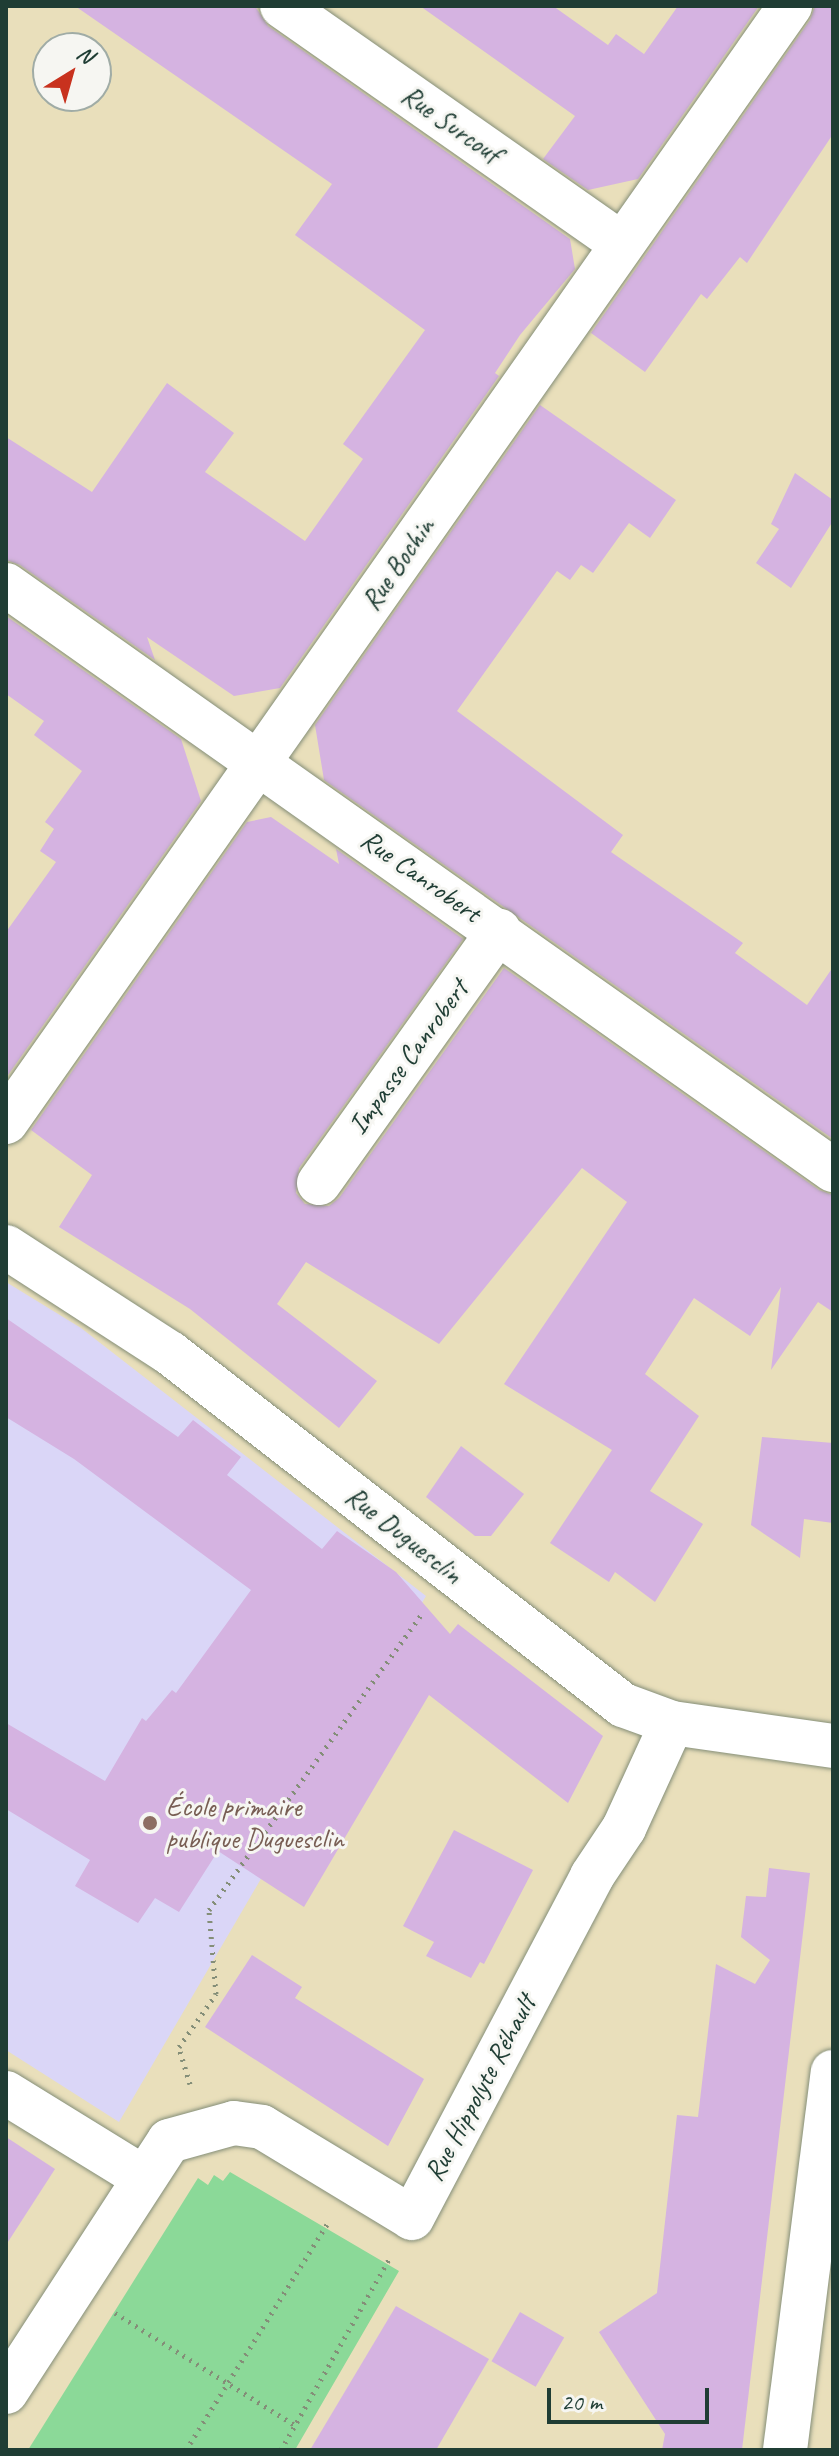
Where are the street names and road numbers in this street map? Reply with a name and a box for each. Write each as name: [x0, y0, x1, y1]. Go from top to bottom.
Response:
street label: Rue Surcouf: [395, 78, 507, 170]
street label: Rue Bochin: [354, 511, 442, 617]
street label: Rue Canrobert: [354, 822, 488, 930]
street label: Impasse Canrobert: [341, 973, 475, 1141]
street label: Rue Duguesclin: [339, 1479, 469, 1591]
street label: Rue Hippolyte Réhault: [417, 1989, 543, 2187]

